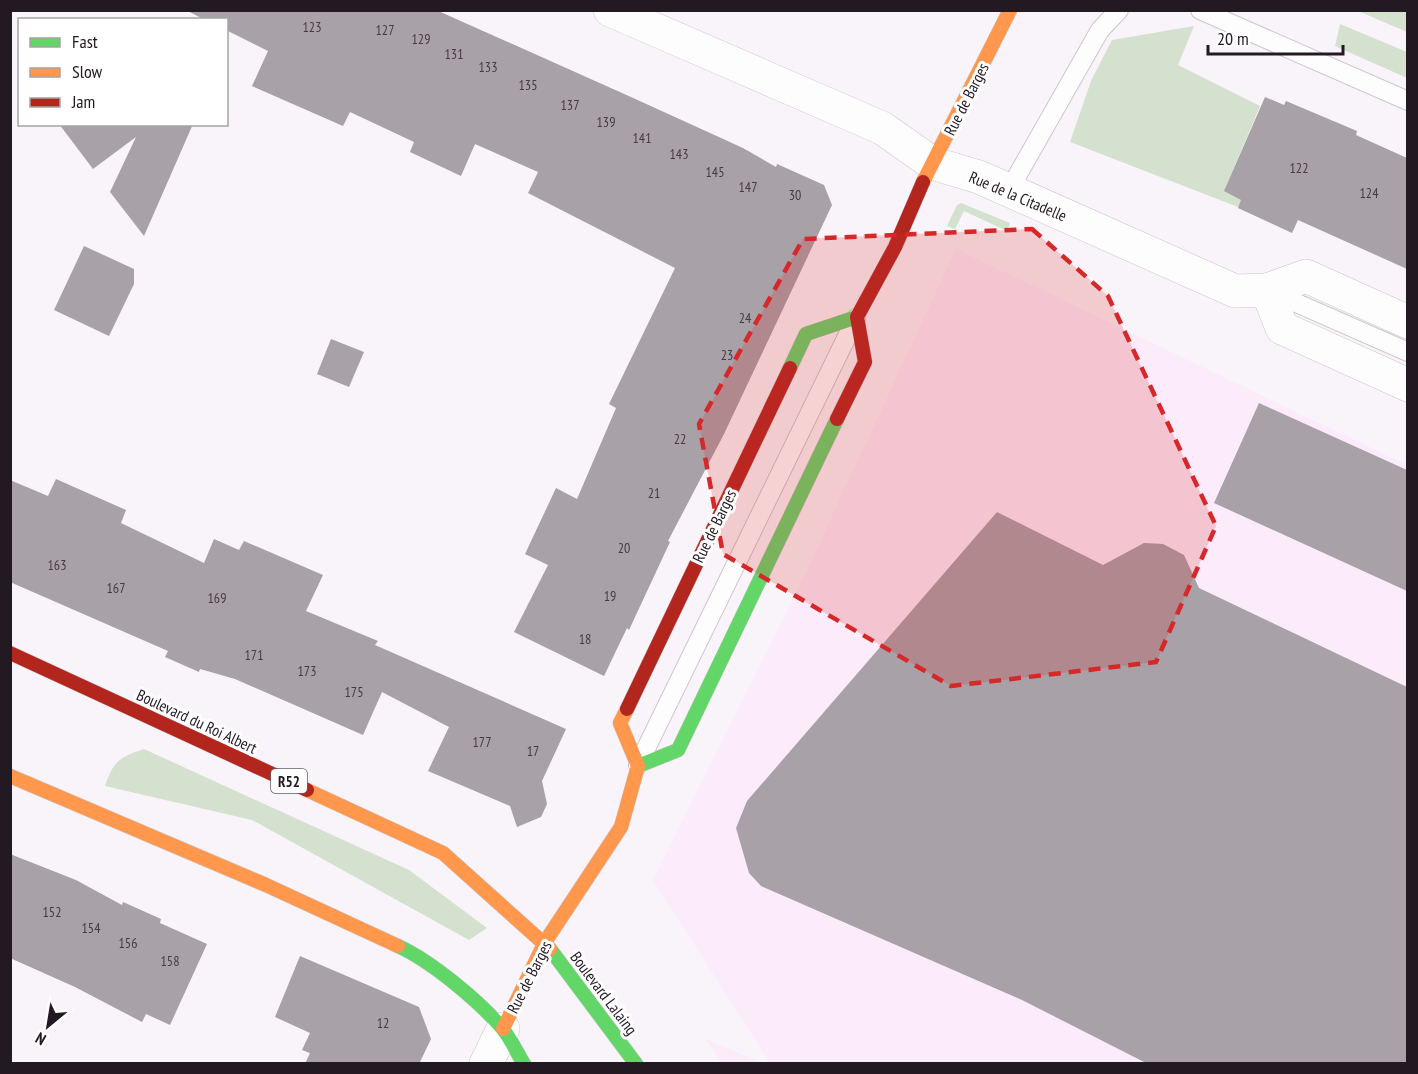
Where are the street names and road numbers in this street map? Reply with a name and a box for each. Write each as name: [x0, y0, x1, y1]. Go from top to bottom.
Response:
street label: Rue de Barges: [939, 59, 993, 139]
street label: Rue de la Citadelle: [966, 166, 1070, 226]
street label: Rue de Barges: [688, 486, 740, 566]
street label: Boulevard du Roi Albert: [134, 684, 261, 758]
road number: R52: [271, 769, 307, 793]
street label: Rue de Barges: [502, 937, 556, 1017]
street label: Boulevard Lalaing: [566, 947, 642, 1039]

